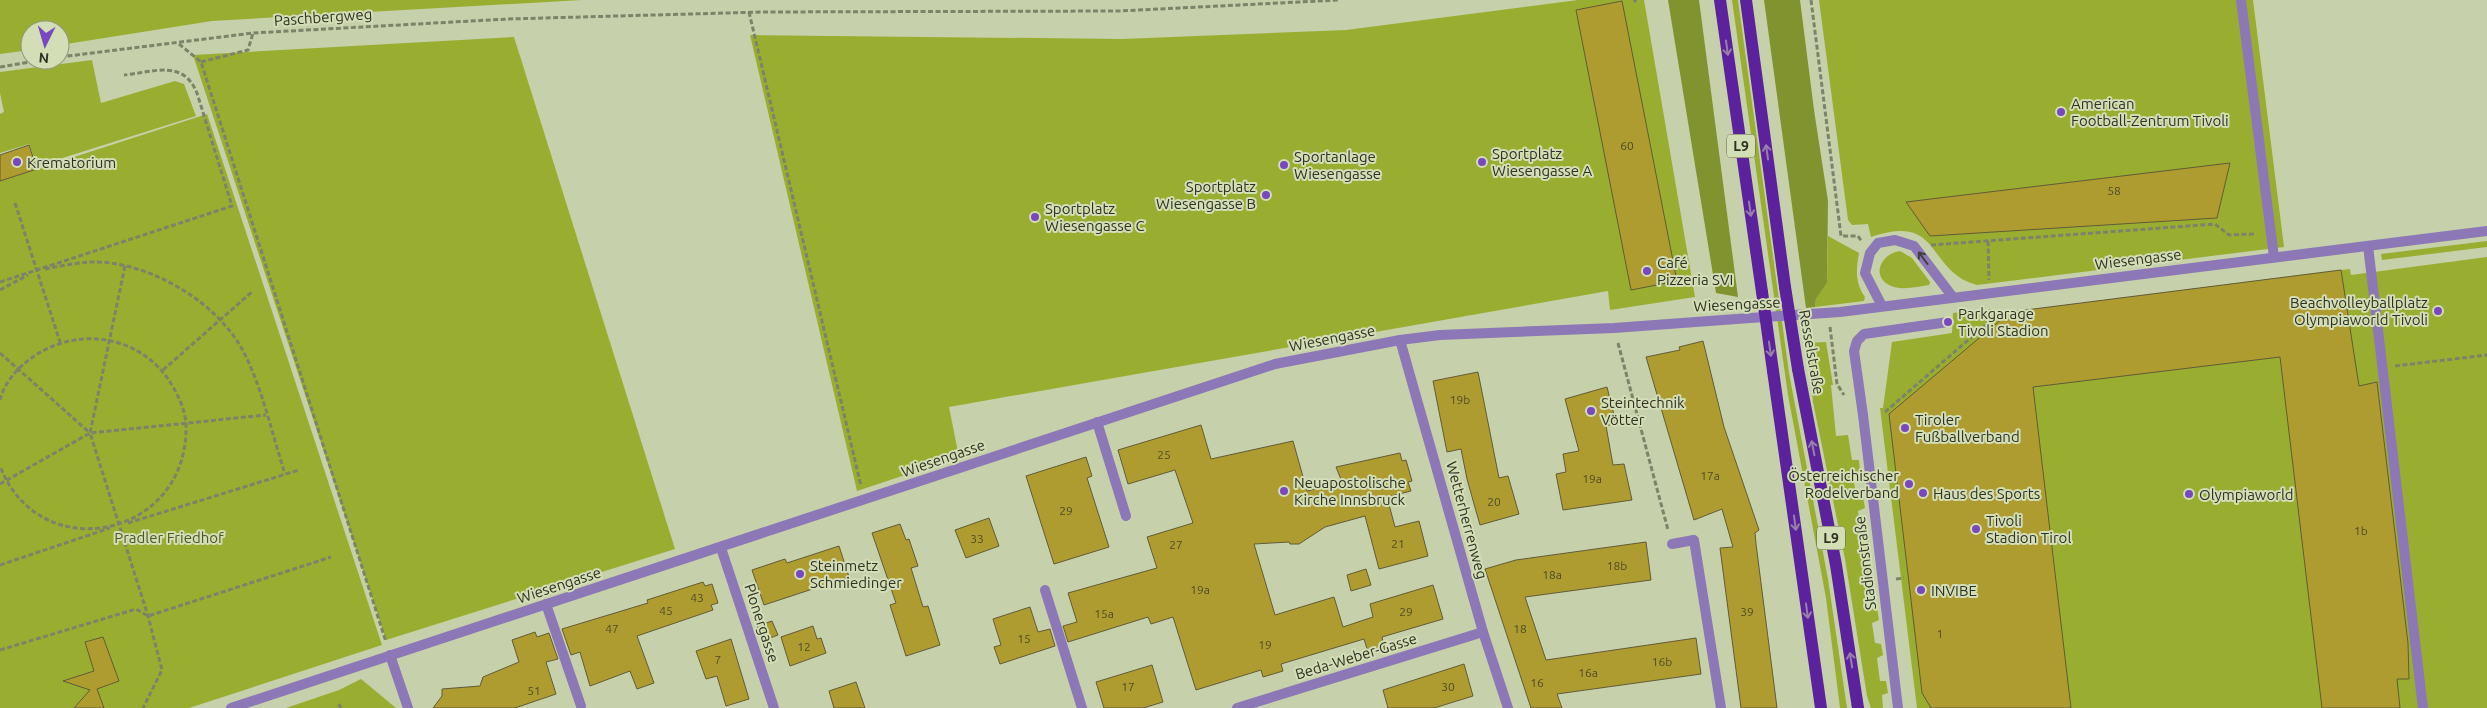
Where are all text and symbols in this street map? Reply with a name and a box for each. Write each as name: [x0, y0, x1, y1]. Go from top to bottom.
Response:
street label: Paschbergweg: [273, 5, 373, 29]
north arrow: [20, 20, 70, 70]
one-way arrow: [1723, 40, 1733, 56]
text: N: [38, 50, 50, 66]
place label: American Football-Zentrum Tivoli: [2071, 95, 2229, 129]
marker: American Football-Zentrum Tivoli: [2055, 106, 2067, 118]
road number: L9: [1727, 134, 1755, 158]
house number: 60: [1620, 139, 1634, 152]
place label: Sportplatz Wiesengasse A: [1492, 145, 1593, 179]
one-way arrow: [1762, 145, 1772, 161]
place label: Sportanlage Wiesengasse: [1294, 148, 1381, 182]
place label: Krematorium: [27, 154, 116, 171]
marker: Krematorium: [11, 156, 23, 168]
marker: Sportplatz Wiesengasse A: [1476, 156, 1488, 168]
marker: Sportanlage Wiesengasse: [1278, 159, 1290, 171]
place label: Sportplatz Wiesengasse B: [1156, 178, 1256, 212]
house number: 58: [2107, 184, 2121, 197]
marker: Sportplatz Wiesengasse B: [1260, 189, 1272, 201]
place label: Sportplatz Wiesengasse C: [1045, 200, 1145, 234]
one-way arrow: [1745, 201, 1755, 217]
marker: Sportplatz Wiesengasse C: [1029, 211, 1041, 223]
street label: Wiesengasse: [2094, 245, 2182, 273]
one-way arrow: [1917, 252, 1928, 265]
place label: Café Pizzeria SVI: [1657, 254, 1733, 288]
marker: Café Pizzeria SVI: [1641, 265, 1653, 277]
street label: Wiesengasse: [1693, 293, 1781, 315]
place label: Beachvolleyballplatz Olympiaworld Tivoli: [2290, 294, 2428, 328]
place label: Parkgarage Tivoli Stadion: [1958, 305, 2049, 339]
marker: Beachvolleyballplatz Olympiaworld Tivoli: [2432, 305, 2444, 317]
street label: Resselstraße: [1796, 308, 1828, 396]
marker: Parkgarage Tivoli Stadion: [1942, 316, 1954, 328]
street label: Wiesengasse: [1288, 321, 1376, 355]
one-way arrow: [1765, 340, 1775, 356]
house number: 19b: [1450, 393, 1470, 406]
place label: Steintechnik Vötter: [1601, 394, 1685, 428]
marker: Steintechnik Vötter: [1585, 405, 1597, 417]
place label: Tiroler Fußballverband: [1915, 411, 2020, 445]
marker: Tiroler Fußballverband: [1899, 422, 1911, 434]
street label: Wiesengasse: [899, 436, 987, 480]
one-way arrow: [1808, 441, 1818, 457]
house number: 25: [1157, 448, 1171, 461]
street label: Wetterherrenweg: [1443, 459, 1491, 581]
place label: Österreichischer Rodelverband: [1788, 467, 1899, 501]
house number: 17a: [1700, 469, 1720, 482]
house number: 19a: [1582, 472, 1602, 485]
place label: Neuapostolische Kirche Innsbruck: [1294, 474, 1406, 508]
marker: Österreichischer Rodelverband: [1903, 478, 1915, 490]
marker: Neuapostolische Kirche Innsbruck: [1278, 485, 1290, 497]
place label: Haus des Sports: [1933, 485, 2040, 502]
place label: Olympiaworld: [2199, 486, 2294, 503]
marker: Haus des Sports: [1917, 487, 1929, 499]
marker: Olympiaworld: [2183, 488, 2195, 500]
house number: 20: [1487, 495, 1501, 508]
house number: 29: [1059, 504, 1073, 517]
place label: Tivoli Stadion Tirol: [1986, 512, 2071, 546]
one-way arrow: [1790, 515, 1800, 531]
street label: Stadionstraße: [1851, 515, 1879, 611]
marker: Tivoli Stadion Tirol: [1970, 523, 1982, 535]
house number: 1b: [2354, 524, 2368, 537]
road number: L9: [1817, 526, 1845, 550]
park label: Pradler Friedhof: [114, 529, 224, 546]
house number: 33: [970, 532, 984, 545]
house number: 21: [1391, 537, 1405, 550]
house number: 27: [1169, 538, 1183, 551]
place label: Steinmetz Schmiedinger: [810, 557, 902, 591]
house number: 18b: [1607, 559, 1627, 572]
street label: Wiesengasse: [515, 563, 603, 607]
marker: Steinmetz Schmiedinger: [794, 568, 806, 580]
house number: 18a: [1542, 568, 1562, 581]
street label: Plonergasse: [741, 581, 783, 665]
place label: INVIBE: [1931, 582, 1977, 599]
house number: 19a: [1190, 583, 1210, 596]
marker: INVIBE: [1915, 584, 1927, 596]
house number: 43: [690, 591, 704, 604]
one-way arrow: [1802, 603, 1812, 619]
house number: 45: [659, 604, 673, 617]
house number: 29: [1399, 605, 1413, 618]
house number: 39: [1740, 605, 1754, 618]
house number: 15a: [1094, 607, 1114, 620]
house number: 47: [605, 622, 619, 635]
house number: 18: [1513, 622, 1527, 635]
house number: 1: [1937, 627, 1943, 640]
street label: Beda-Weber-Gasse: [1293, 629, 1419, 683]
house number: 15: [1017, 632, 1031, 645]
house number: 19: [1258, 638, 1272, 651]
house number: 12: [797, 640, 811, 653]
one-way arrow: [1846, 652, 1856, 668]
house number: 7: [715, 653, 721, 666]
house number: 16b: [1652, 655, 1672, 668]
house number: 16a: [1578, 666, 1598, 679]
house number: 16: [1530, 676, 1544, 689]
house number: 17: [1121, 680, 1135, 693]
house number: 30: [1441, 680, 1455, 693]
house number: 51: [527, 684, 541, 697]

